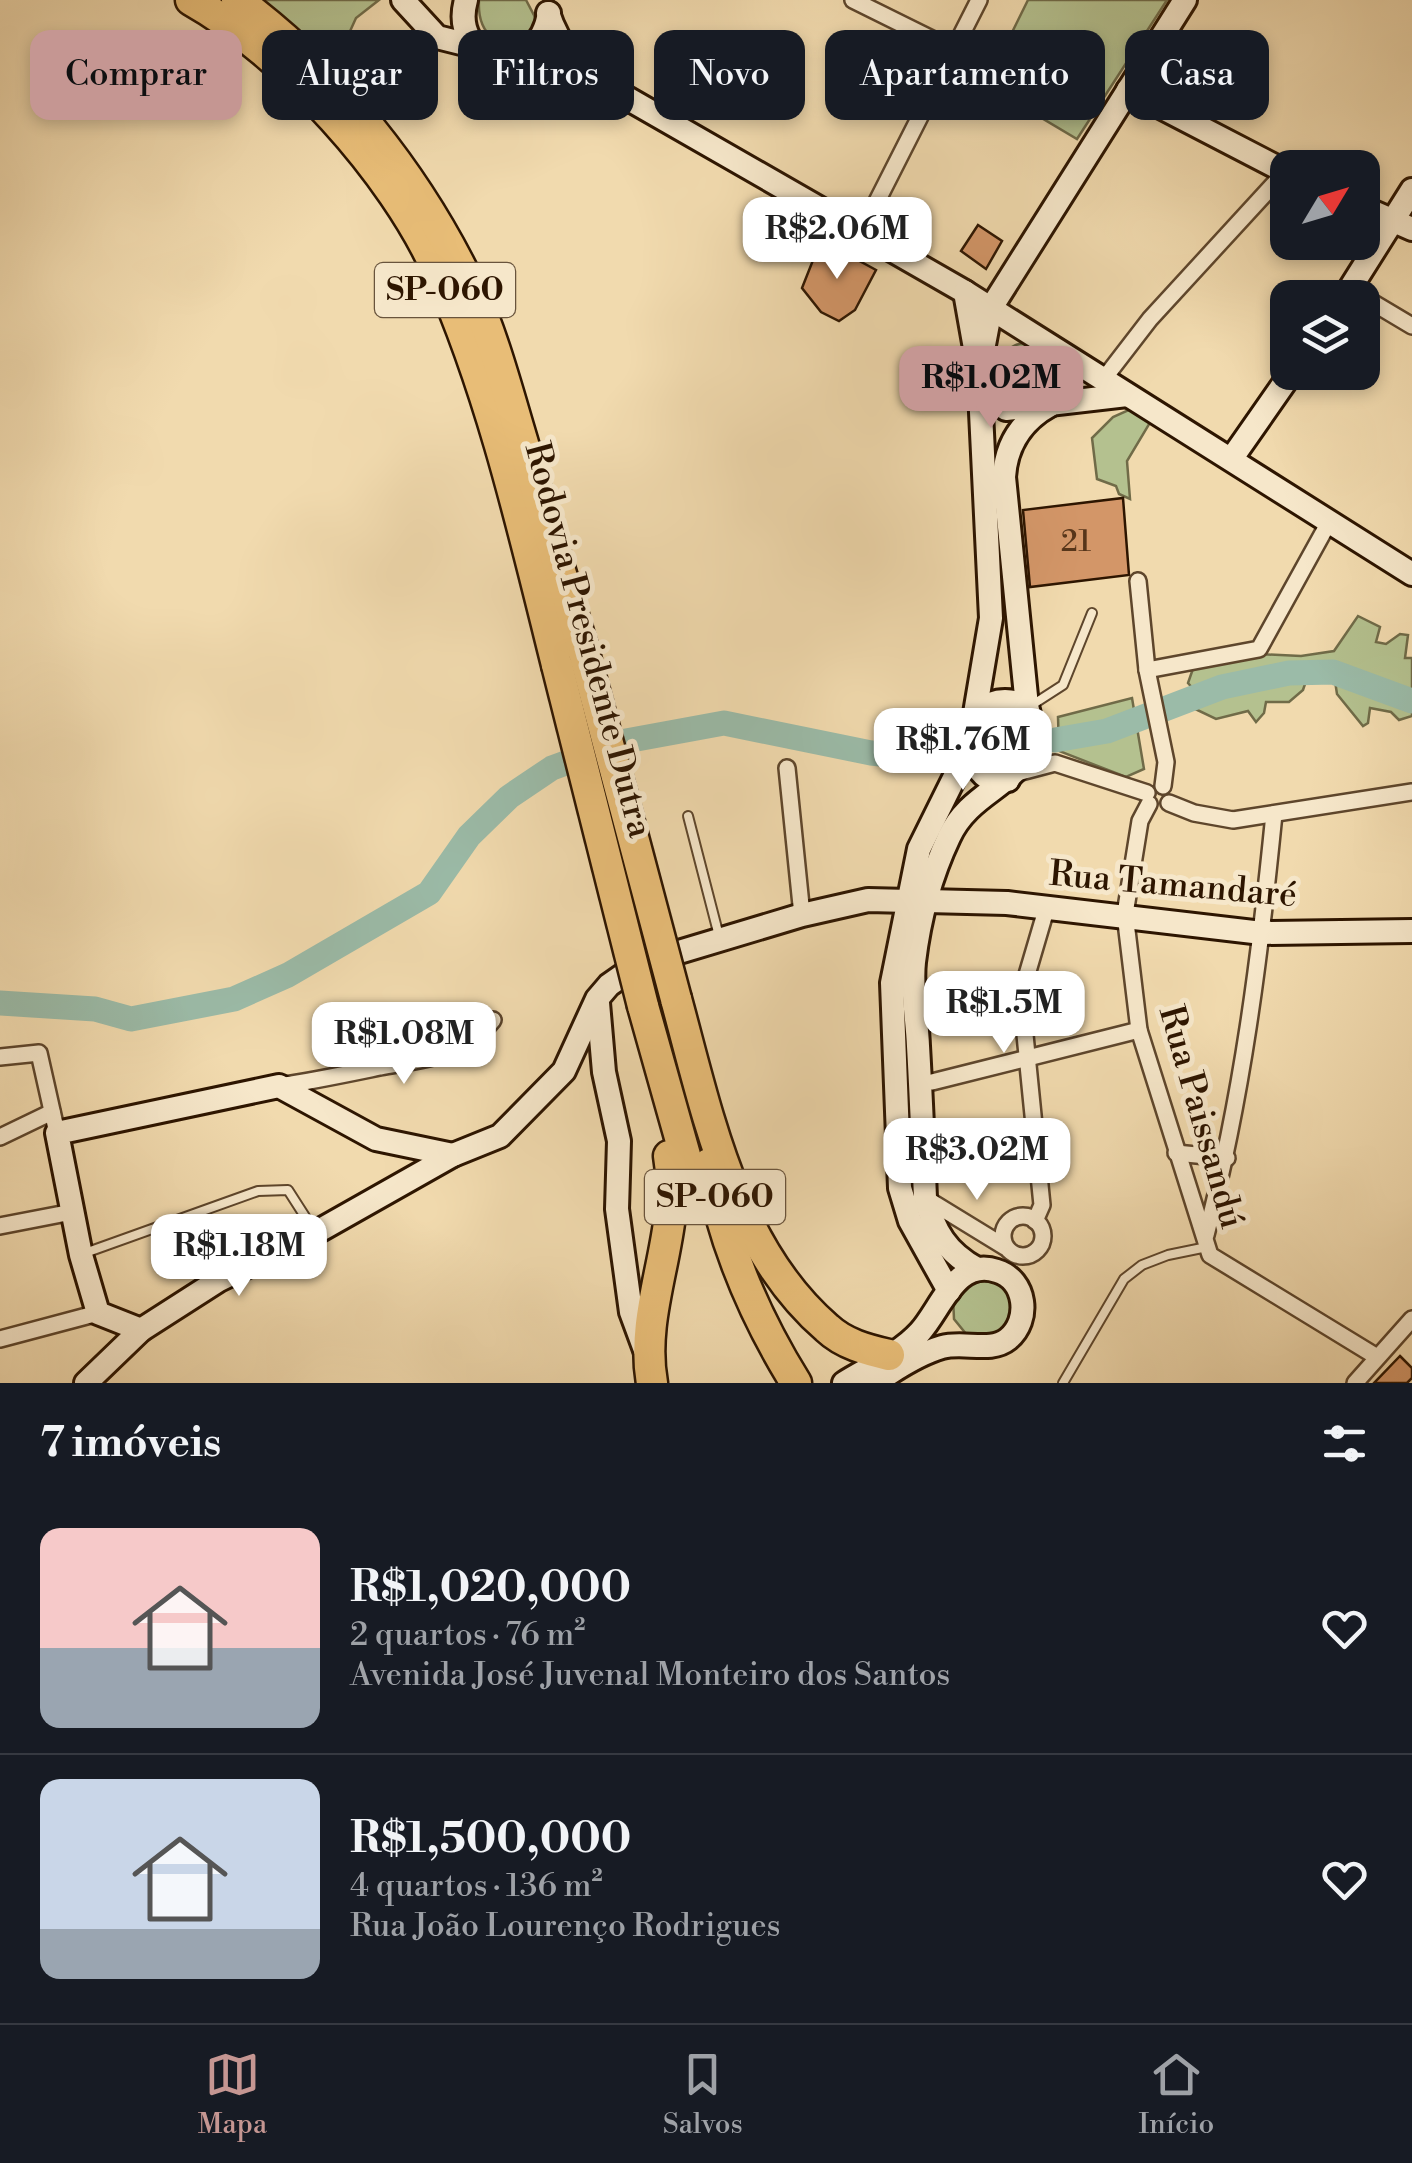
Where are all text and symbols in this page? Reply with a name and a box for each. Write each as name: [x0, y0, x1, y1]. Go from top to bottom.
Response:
chip: Comprar: [30, 30, 242, 120]
chip: Alugar: [262, 30, 438, 120]
chip: Filtros: [458, 30, 634, 120]
chip: Novo: [654, 30, 805, 120]
chip: Apartamento: [825, 30, 1105, 120]
chip: Casa: [1125, 30, 1269, 120]
north arrow: [1270, 150, 1380, 260]
map controls: [1270, 150, 1380, 390]
pin: R$2.06M: [745, 197, 929, 282]
text: R$2.06M: [765, 209, 909, 249]
road number: SP-060: [375, 263, 515, 317]
button: layers: [1270, 280, 1380, 390]
pin: R$1.02M: [899, 346, 1083, 431]
text: R$1.02M: [921, 358, 1061, 398]
street label: Rodovia Presidente Dutra: [515, 438, 662, 843]
house number: 21: [1061, 523, 1091, 561]
pin: R$1.76M: [871, 708, 1055, 793]
text: R$1.76M: [896, 720, 1030, 760]
street label: Rua Tamandaré: [1047, 853, 1299, 917]
pin: R$1.5M: [923, 971, 1085, 1056]
text: R$1.5M: [946, 983, 1062, 1023]
street label: Rua Paissandú: [1149, 1001, 1253, 1233]
pin: R$1.08M: [312, 1002, 496, 1087]
text: R$1.08M: [334, 1014, 474, 1054]
pin: R$3.02M: [885, 1118, 1069, 1203]
text: R$3.02M: [905, 1130, 1049, 1170]
road number: SP-060: [645, 1170, 785, 1224]
pin: R$1.18M: [147, 1214, 331, 1299]
text: R$1.18M: [173, 1226, 305, 1266]
icon: filters: [1317, 1416, 1372, 1471]
text: 7 imóveis: [40, 1417, 221, 1470]
text: R$1,020,000: [350, 1562, 631, 1615]
icon: home: [120, 1568, 240, 1688]
icon: heart: [1317, 1601, 1372, 1656]
text: 2 quartos · 76 m²: [350, 1615, 586, 1655]
text: Avenida José Juvenal Monteiro dos Santos: [350, 1655, 950, 1695]
text: R$1,500,000: [350, 1813, 631, 1866]
icon: home: [120, 1819, 240, 1939]
icon: heart: [1317, 1852, 1372, 1907]
text: 4 quartos · 136 m²: [350, 1866, 603, 1906]
text: Rua João Lourenço Rodrigues: [350, 1906, 781, 1946]
tab: Mapa: [198, 2047, 267, 2142]
tab: Salvos: [663, 2047, 743, 2142]
tab: Início: [1138, 2047, 1214, 2142]

